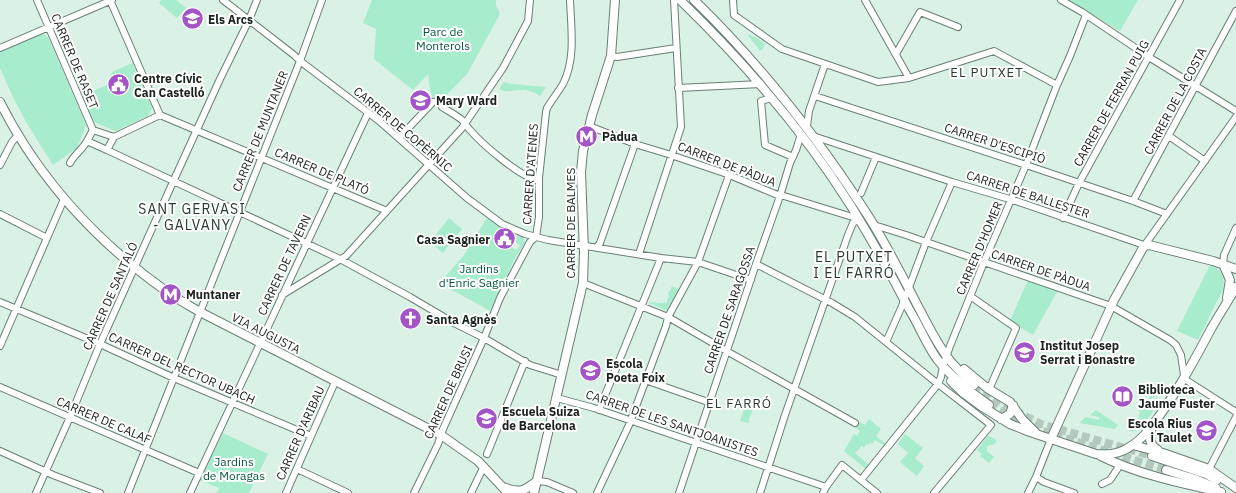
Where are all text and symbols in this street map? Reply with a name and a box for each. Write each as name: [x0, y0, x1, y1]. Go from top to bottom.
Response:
school or university icon: Els Arcs: [179, 6, 205, 32]
street label: CARRER DE RASET: [48, 11, 102, 111]
place label: Els Arcs: [208, 12, 253, 27]
park label: Parc de Monterols: [416, 24, 470, 53]
street label: CARRER DE FERRAN PUIG: [1070, 37, 1152, 169]
street label: CARRER DE LA COSTA: [1140, 45, 1210, 157]
district label: EL PUTXET: [950, 64, 1024, 81]
street label: CARRER DE MUNTANER: [229, 68, 291, 194]
place label: Centre Cívic Can Castelló: [134, 71, 205, 100]
public building icon: Centre Cívic Can Castelló: [105, 72, 131, 98]
street label: CARRER DE COPÈRNIC: [351, 83, 456, 175]
school or university icon: Mary Ward: [407, 87, 433, 113]
place label: Mary Ward: [436, 93, 497, 108]
street label: CARRER D'ESCIPIÓ: [942, 120, 1048, 166]
street label: CARRER D'ATENES: [519, 123, 541, 225]
metro station icon: Pàdua: [573, 123, 599, 149]
place label: Pàdua: [602, 129, 638, 144]
street label: CARRER DE PÀDUA: [676, 138, 779, 190]
street label: CARRER DE PLATÓ: [272, 144, 372, 198]
street label: CARRER DE BALMES: [563, 167, 578, 279]
street label: CARRER DE BALLESTER: [964, 167, 1092, 221]
street label: CARRER D'HOMER: [953, 199, 1006, 297]
district label: SANT GERVASI - GALVANY: [138, 200, 246, 234]
street label: CARRER DE TAVERN: [254, 212, 314, 318]
public building icon: Casa Sagnier: [492, 226, 518, 252]
place label: Casa Sagnier: [417, 232, 490, 247]
street label: CARRER DE SANTALÓ: [79, 240, 141, 352]
street label: CARRER DE SARAGOSSA: [700, 244, 758, 376]
street label: CARRER DE PÀDUA: [989, 246, 1093, 294]
district label: EL PUTXET I EL FARRÓ: [813, 248, 895, 282]
park label: Jardins d'Enric Sagnier: [439, 261, 520, 290]
metro station icon: Muntaner: [157, 281, 183, 307]
place label: Muntaner: [186, 287, 240, 302]
church icon: Santa Agnès: [398, 306, 424, 332]
street label: VIA AUGUSTA: [229, 309, 303, 357]
place label: Santa Agnès: [426, 312, 497, 327]
street label: CARRER DEL RECTOR UBACH: [106, 329, 258, 407]
place label: Institut Josep Serrat i Bonastre: [1040, 338, 1135, 367]
school or university icon: Institut Josep Serrat i Bonastre: [1011, 339, 1037, 365]
street label: CARRER DE BRUSI: [421, 343, 476, 441]
place label: Escola Poeta Foix: [606, 356, 665, 385]
school or university icon: Escola Poeta Foix: [578, 357, 604, 383]
place label: Biblioteca Jaume Fuster: [1138, 382, 1215, 411]
street label: CARRER D'ARIBAU: [272, 383, 328, 483]
library icon: Biblioteca Jaume Fuster: [1110, 383, 1136, 409]
street label: CARRER DE LES SANTJOANISTES: [584, 386, 760, 460]
street label: CARRER DE CALAF: [54, 393, 154, 447]
district label: EL FARRÓ: [706, 395, 772, 412]
place label: Escuela Suiza de Barcelona: [502, 404, 580, 433]
school or university icon: Escuela Suiza de Barcelona: [474, 405, 500, 431]
place label: Escola Rius i Taulet: [1128, 416, 1192, 445]
school or university icon: Escola Rius i Taulet: [1194, 417, 1220, 443]
park label: Jardins de Moragas: [203, 454, 265, 483]

